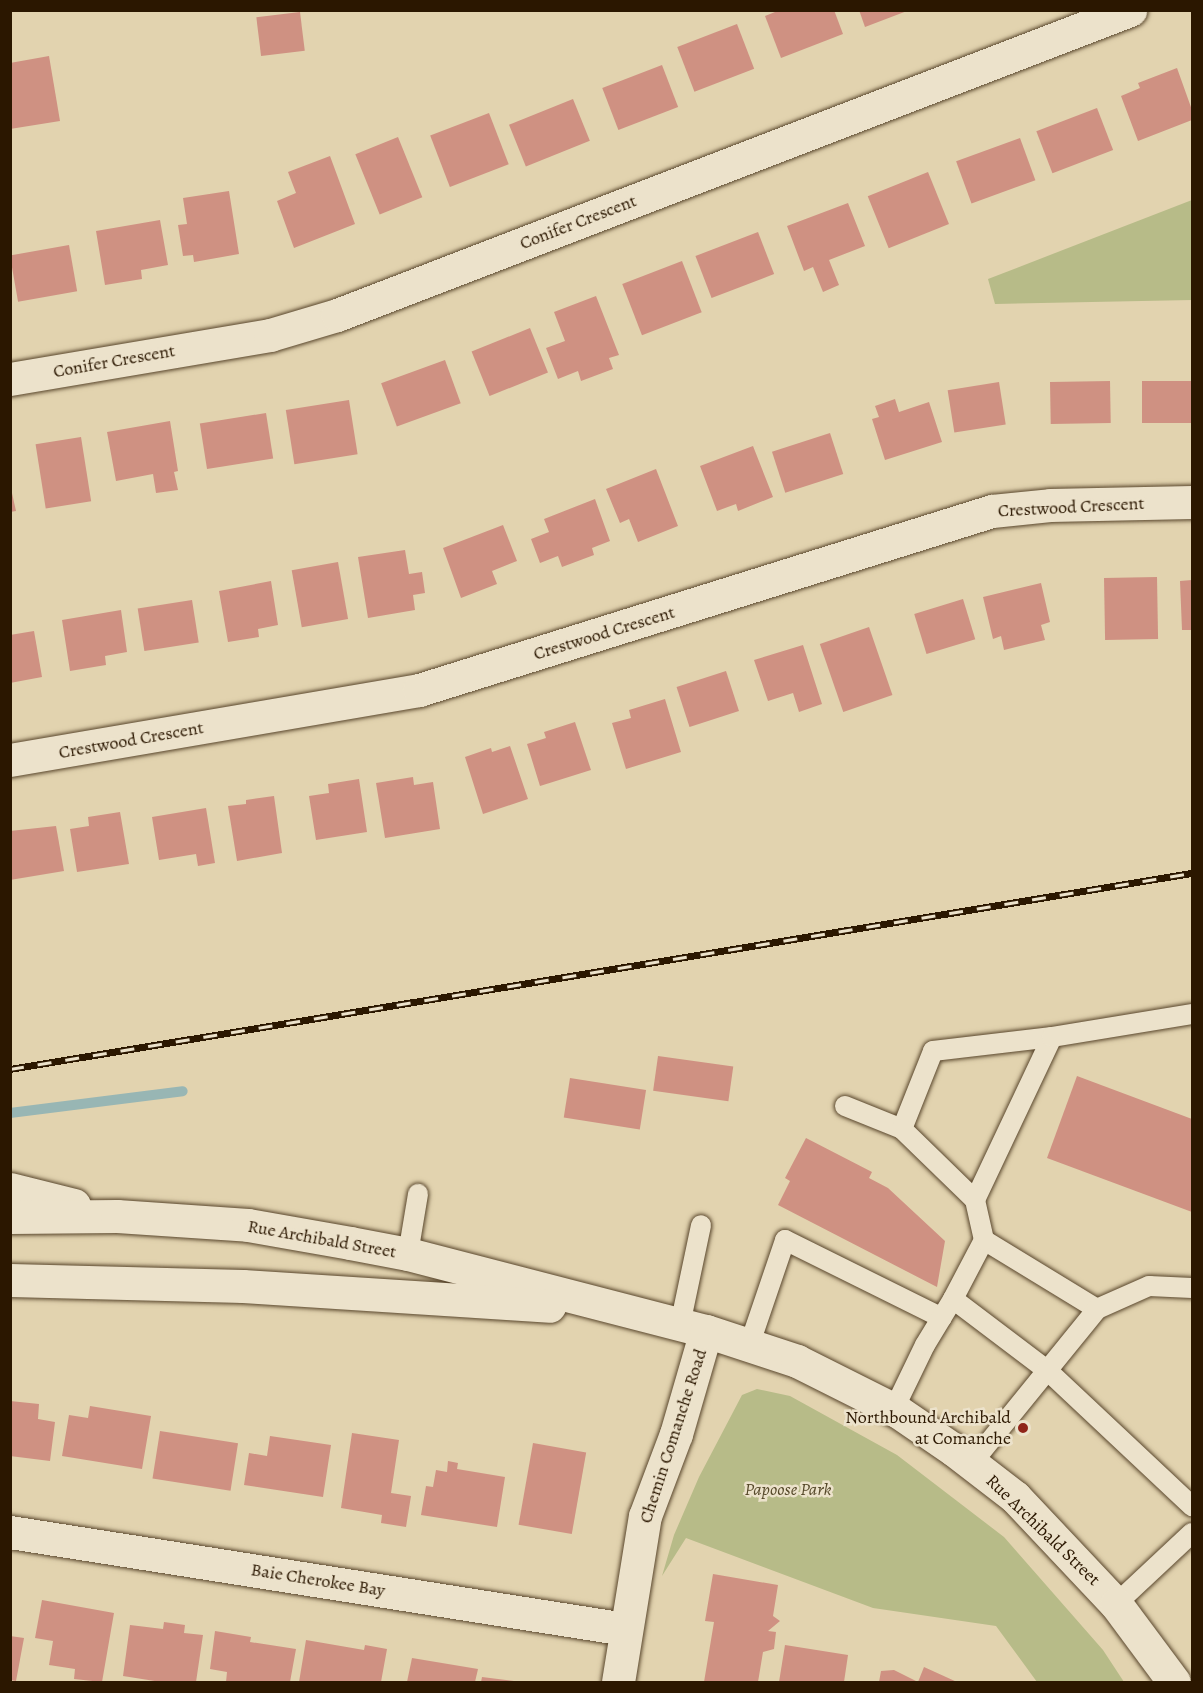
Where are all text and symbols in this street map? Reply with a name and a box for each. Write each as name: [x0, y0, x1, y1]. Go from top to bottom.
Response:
street label: Conifer Crescent: [517, 190, 639, 254]
street label: Conifer Crescent: [52, 340, 176, 382]
street label: Crestwood Crescent: [997, 492, 1145, 522]
street label: Crestwood Crescent: [531, 601, 677, 665]
street label: Crestwood Crescent: [57, 717, 205, 763]
street label: Rue Archibald Street: [246, 1215, 398, 1263]
street label: Chemin Comanche Road: [635, 1346, 711, 1526]
place label: Northbound Archibald at Comanche: [845, 1407, 1011, 1450]
marker: Northbound Archibald at Comanche: [1016, 1421, 1030, 1435]
street label: Rue Archibald Street: [981, 1470, 1105, 1590]
park label: Papoose Park: [745, 1478, 831, 1500]
street label: Baie Cherokee Bay: [249, 1559, 387, 1601]

